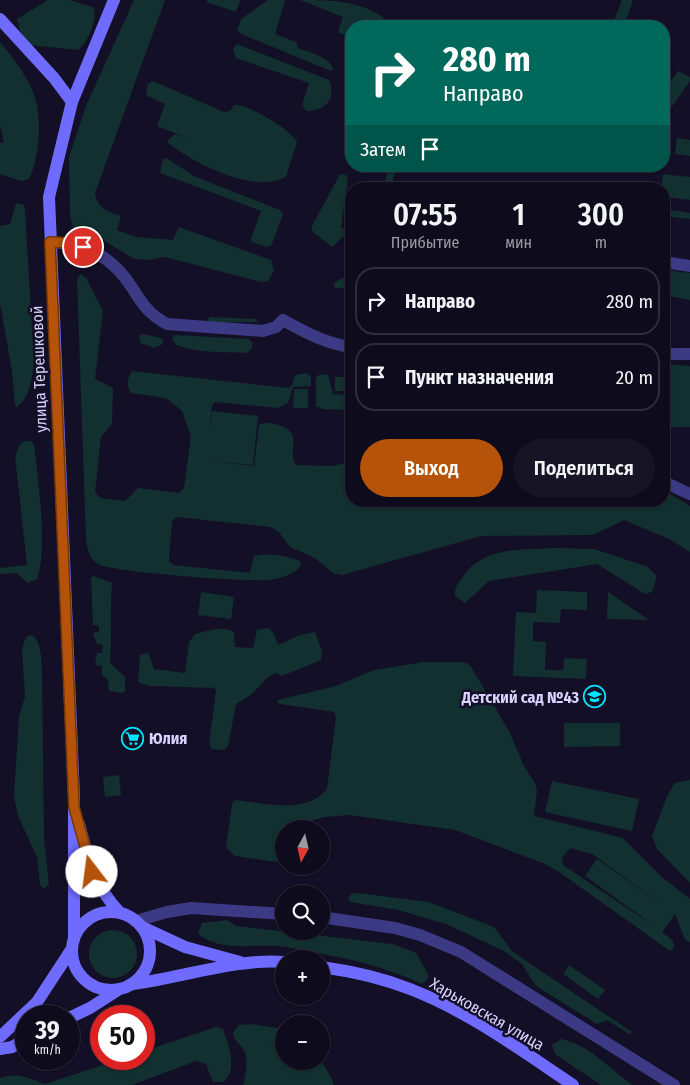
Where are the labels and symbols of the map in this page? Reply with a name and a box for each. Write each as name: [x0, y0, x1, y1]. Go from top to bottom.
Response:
pin: [62, 226, 104, 268]
street label: улица Терешковой: [27, 305, 51, 433]
school or university icon: Детский сад №43: [583, 685, 607, 709]
place label: Детский сад №43: [461, 688, 579, 707]
supermarket icon: Юлия: [121, 726, 145, 750]
place label: Юлия: [149, 729, 187, 748]
north arrow: [275, 820, 330, 875]
position arrow: [65, 845, 117, 897]
street label: Харьковская улица: [426, 974, 548, 1055]
speed limit sign: 50: [90, 1005, 155, 1070]

